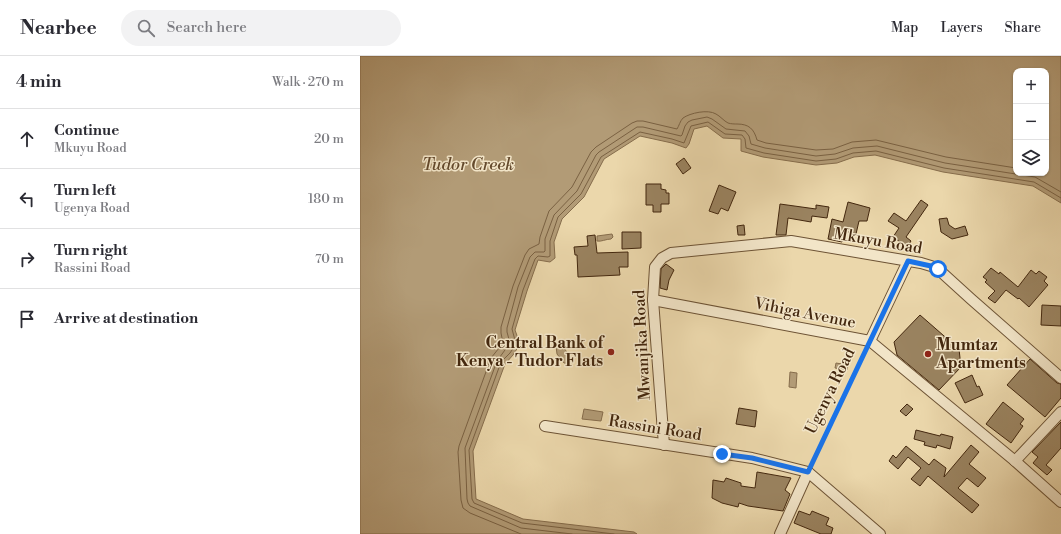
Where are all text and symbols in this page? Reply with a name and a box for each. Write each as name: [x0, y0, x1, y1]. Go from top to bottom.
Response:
search box: [121, 10, 401, 46]
text: Nearbee: [20, 16, 97, 40]
icon: search: [135, 17, 157, 39]
text: Search here: [167, 18, 247, 37]
text: Map: [891, 19, 918, 37]
text: Layers: [940, 19, 983, 37]
text: Share: [1005, 19, 1041, 37]
map controls: [1013, 68, 1049, 176]
button: +: [1013, 68, 1049, 104]
text: 4 min: [16, 71, 61, 93]
text: Walk · 270 m: [272, 74, 344, 90]
button: −: [1013, 104, 1049, 140]
text: Continue: [54, 121, 119, 140]
icon: ahead: [16, 128, 38, 150]
text: 20 m: [314, 131, 344, 147]
text: Mkuyu Road: [54, 140, 127, 156]
button: layers: [1013, 140, 1049, 176]
water label: Tudor Creek: [422, 154, 514, 176]
text: Turn left: [54, 181, 116, 200]
icon: left: [16, 188, 38, 210]
text: 180 m: [308, 191, 344, 207]
text: Ugenya Road: [54, 200, 130, 216]
street label: Mkuyu Road: [832, 223, 924, 259]
text: Turn right: [54, 241, 128, 260]
icon: right: [16, 248, 38, 270]
text: 70 m: [315, 251, 344, 267]
text: Rassini Road: [54, 260, 130, 276]
route start: [929, 260, 947, 278]
street label: Mwanjika Road: [629, 289, 655, 401]
street label: Vihiga Avenue: [752, 293, 857, 333]
icon: arrive: [16, 308, 38, 330]
text: Arrive at destination: [54, 309, 198, 328]
place label: Central Bank of Kenya - Tudor Flats: [456, 333, 605, 371]
place label: Mumtaz Apartments: [935, 335, 1026, 373]
street label: Ugenya Road: [801, 345, 859, 437]
marker: Central Bank of Kenya - Tudor Flats: [606, 347, 616, 357]
marker: Mumtaz Apartments: [923, 349, 933, 359]
street label: Rassini Road: [607, 411, 703, 445]
route end: [713, 445, 731, 463]

